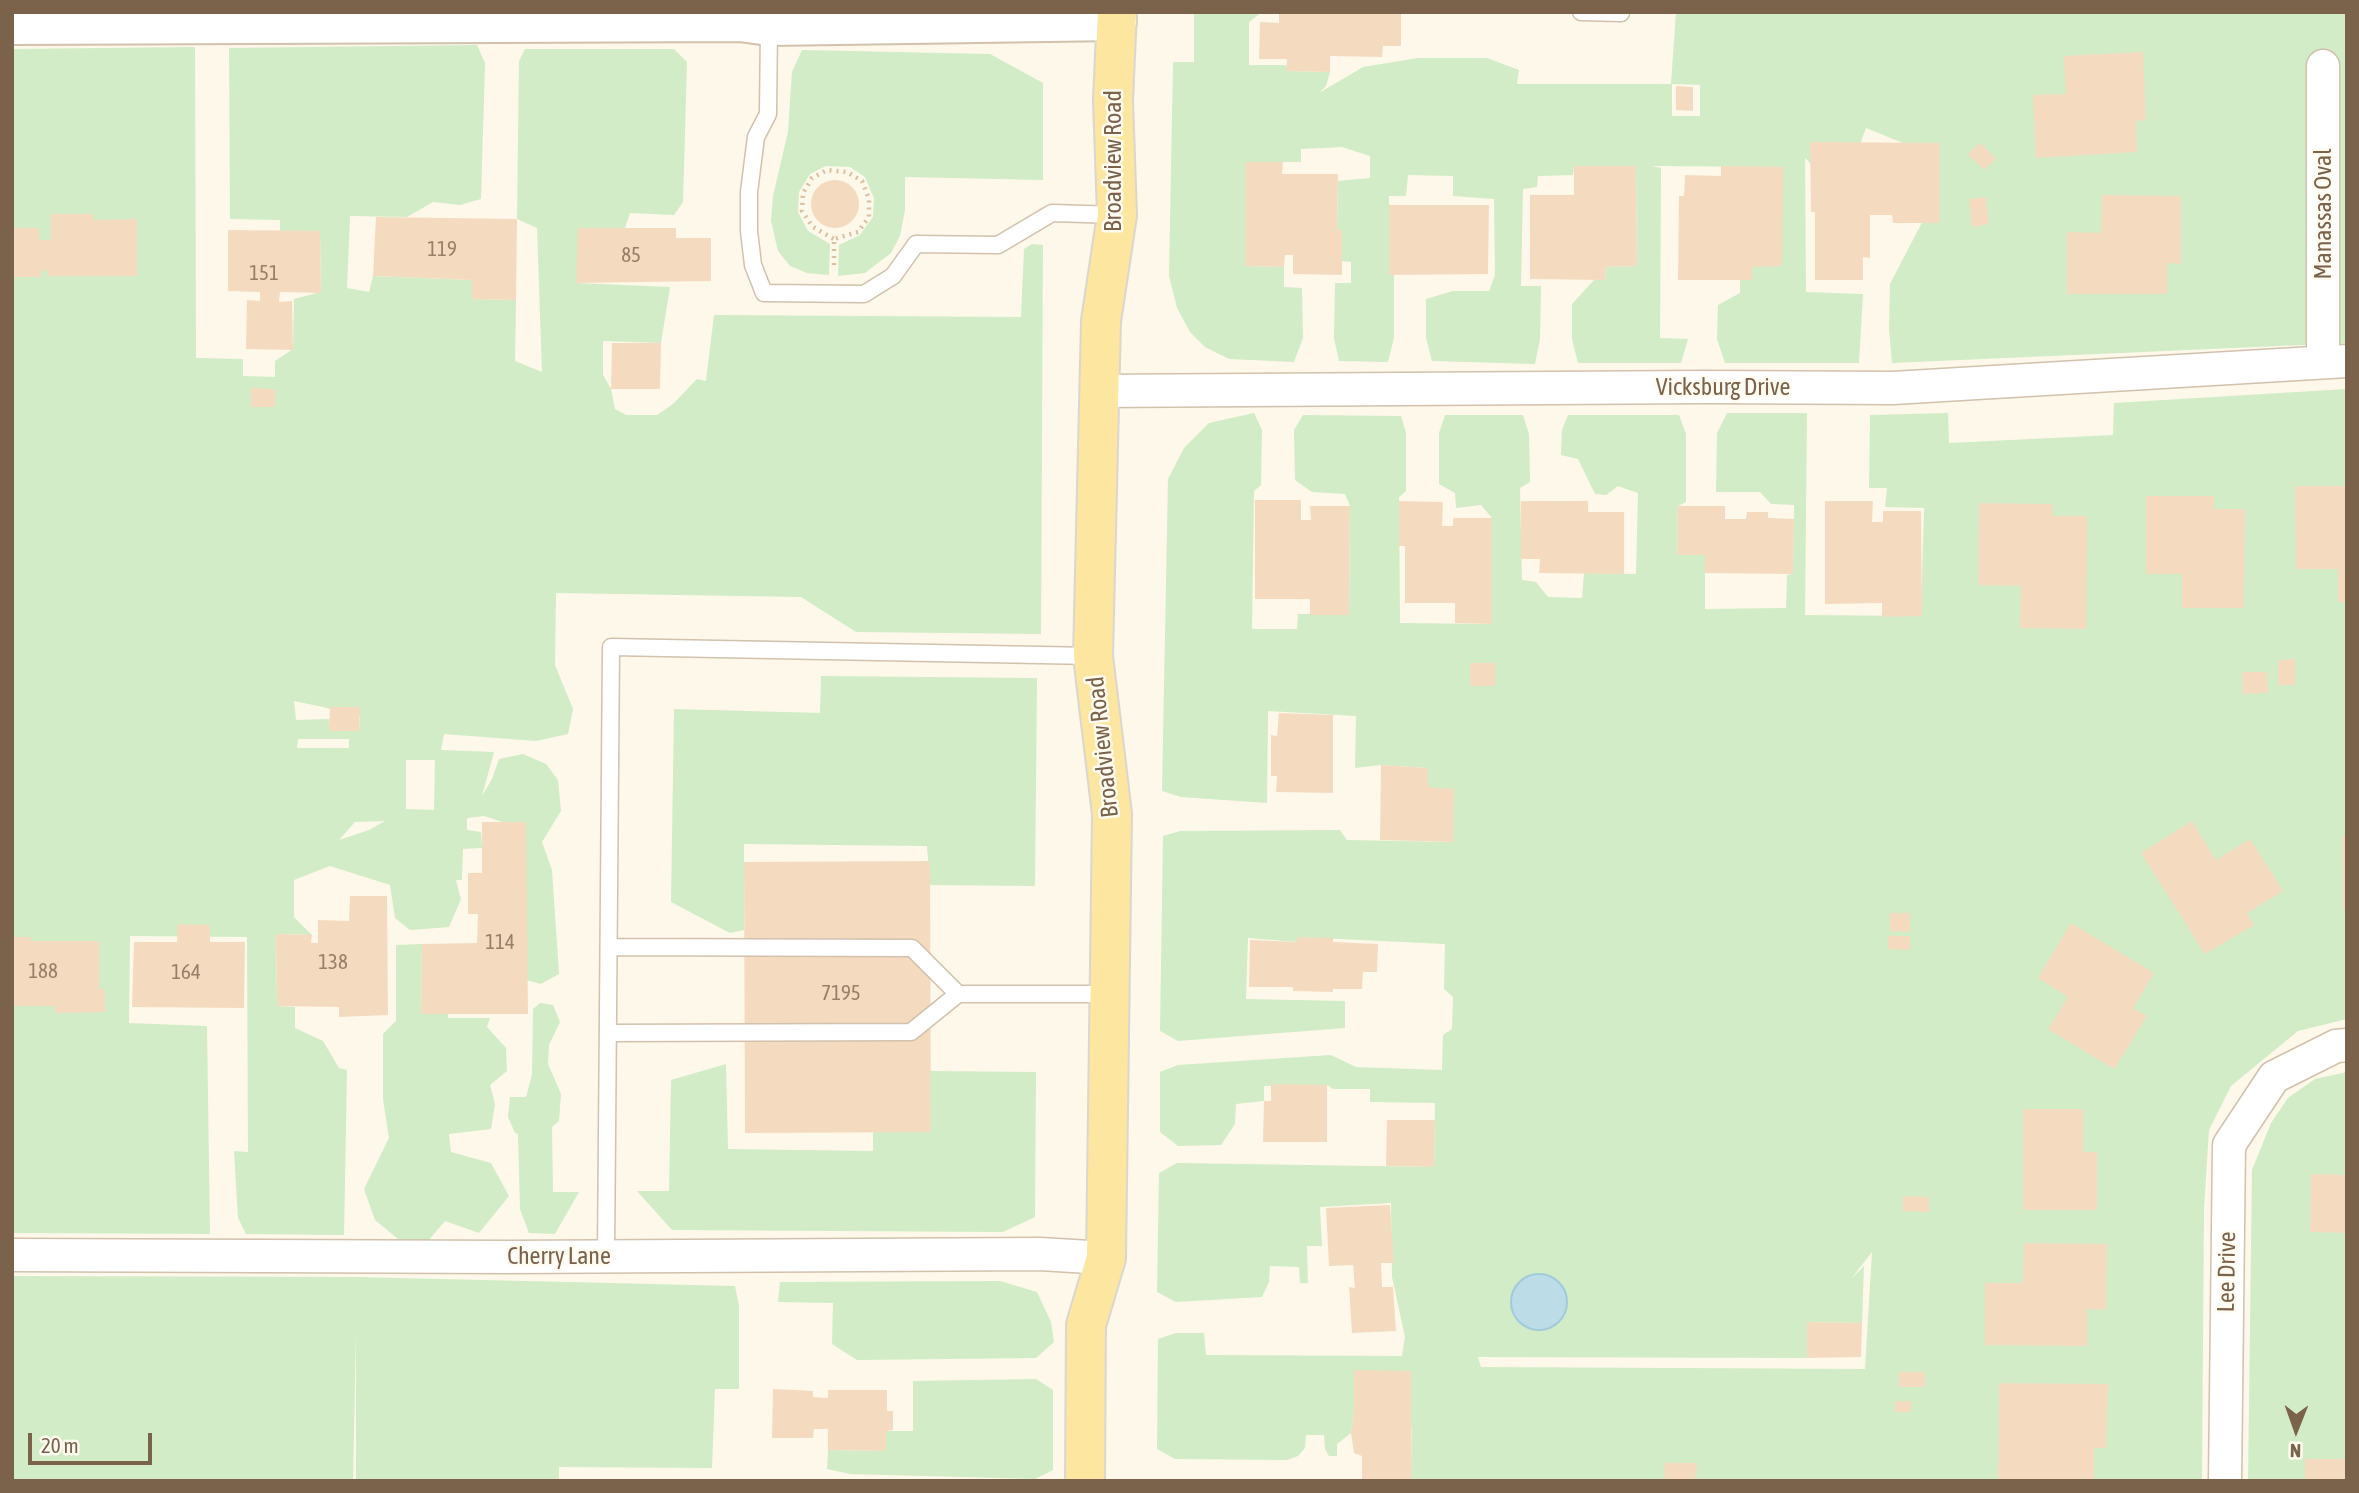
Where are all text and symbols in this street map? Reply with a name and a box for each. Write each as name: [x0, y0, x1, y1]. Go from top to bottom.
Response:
street label: Broadview Road: [1099, 90, 1127, 232]
street label: Manassas Oval: [2309, 148, 2337, 280]
house number: 119: [427, 236, 457, 262]
house number: 85: [621, 242, 641, 268]
house number: 151: [249, 260, 279, 286]
street label: Vicksburg Drive: [1656, 373, 1790, 401]
street label: Broadview Road: [1081, 675, 1125, 819]
house number: 114: [485, 929, 515, 955]
house number: 138: [318, 949, 348, 975]
house number: 188: [28, 958, 58, 984]
house number: 164: [171, 959, 201, 985]
house number: 7195: [821, 980, 861, 1006]
street label: Lee Drive: [2212, 1231, 2242, 1313]
street label: Cherry Lane: [507, 1242, 611, 1270]
north arrow: [2261, 1395, 2331, 1465]
scale bar: [32, 1420, 156, 1464]
text: 20 m: [41, 1433, 79, 1457]
text: N: [2290, 1440, 2301, 1462]

